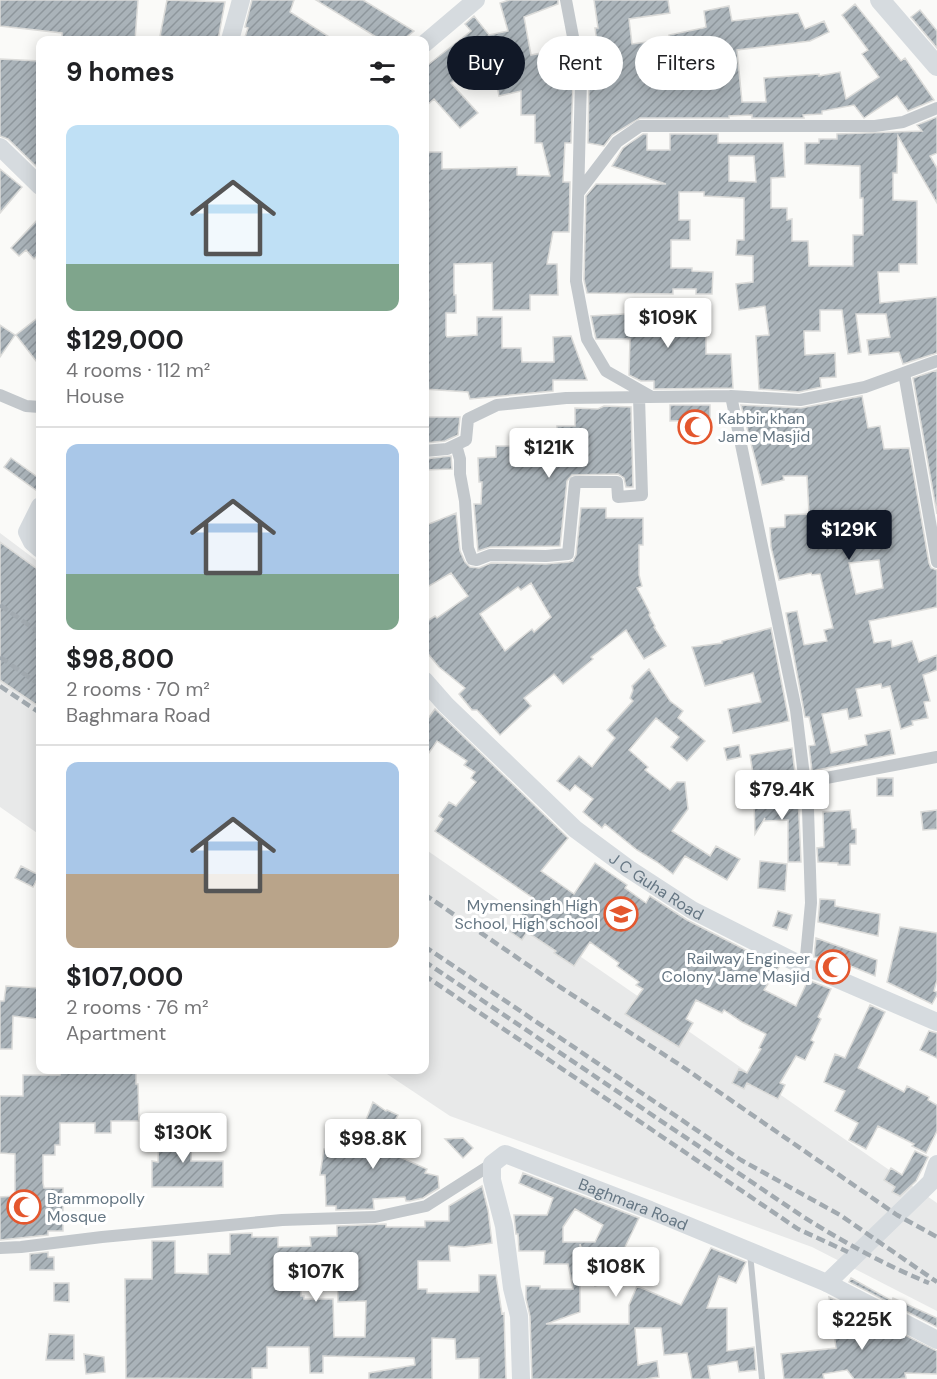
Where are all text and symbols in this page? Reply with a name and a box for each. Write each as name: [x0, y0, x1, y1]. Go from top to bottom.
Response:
chip: Buy: [447, 36, 525, 90]
chip: Rent: [537, 36, 623, 90]
chip: Filters: [635, 36, 737, 90]
text: 9 homes: [66, 55, 175, 89]
icon: filters: [366, 56, 399, 89]
icon: home: [179, 164, 287, 272]
pin: $109K: [626, 298, 710, 349]
text: $109K: [638, 304, 698, 330]
text: $129,000: [66, 323, 184, 357]
text: 4 rooms · 112 m²: [66, 357, 210, 383]
text: House: [66, 383, 124, 409]
place label: Kabbir khan Jame Masjid: [718, 408, 810, 447]
mosque icon: Kabbir khan Jame Masjid: [677, 409, 713, 445]
pin: $121K: [507, 428, 591, 479]
text: $121K: [523, 434, 575, 460]
icon: home: [179, 483, 287, 591]
pin: $129K: [807, 510, 891, 561]
text: $129K: [821, 516, 877, 542]
text: $98,800: [66, 642, 174, 676]
text: 2 rooms · 70 m²: [66, 676, 210, 702]
text: Baghmara Road: [66, 702, 210, 728]
pin: $79.4K: [733, 770, 831, 821]
text: $79.4K: [749, 776, 815, 802]
icon: home: [179, 801, 287, 909]
street label: J C Guha Road: [605, 848, 707, 925]
place label: Mymensingh High School, High school: [455, 895, 598, 934]
school or university icon: Mymensingh High School, High school: [603, 896, 639, 932]
place label: Railway Engineer Colony Jame Masjid: [662, 948, 810, 987]
mosque icon: Railway Engineer Colony Jame Masjid: [815, 949, 851, 985]
text: $107,000: [66, 960, 183, 994]
text: 2 rooms · 76 m²: [66, 994, 209, 1020]
text: Apartment: [66, 1020, 166, 1046]
pin: $130K: [141, 1113, 225, 1164]
text: $130K: [154, 1119, 212, 1145]
pin: $98.8K: [324, 1119, 422, 1170]
text: $98.8K: [339, 1125, 407, 1151]
street label: Baghmara Road: [576, 1173, 691, 1235]
place label: Brammopolly Mosque: [47, 1188, 145, 1227]
mosque icon: Brammopolly Mosque: [6, 1189, 42, 1225]
pin: $108K: [574, 1247, 658, 1298]
pin: $107K: [274, 1252, 358, 1303]
text: $108K: [586, 1253, 646, 1279]
text: $107K: [287, 1258, 345, 1284]
pin: $225K: [820, 1300, 904, 1351]
text: $225K: [832, 1306, 892, 1332]

